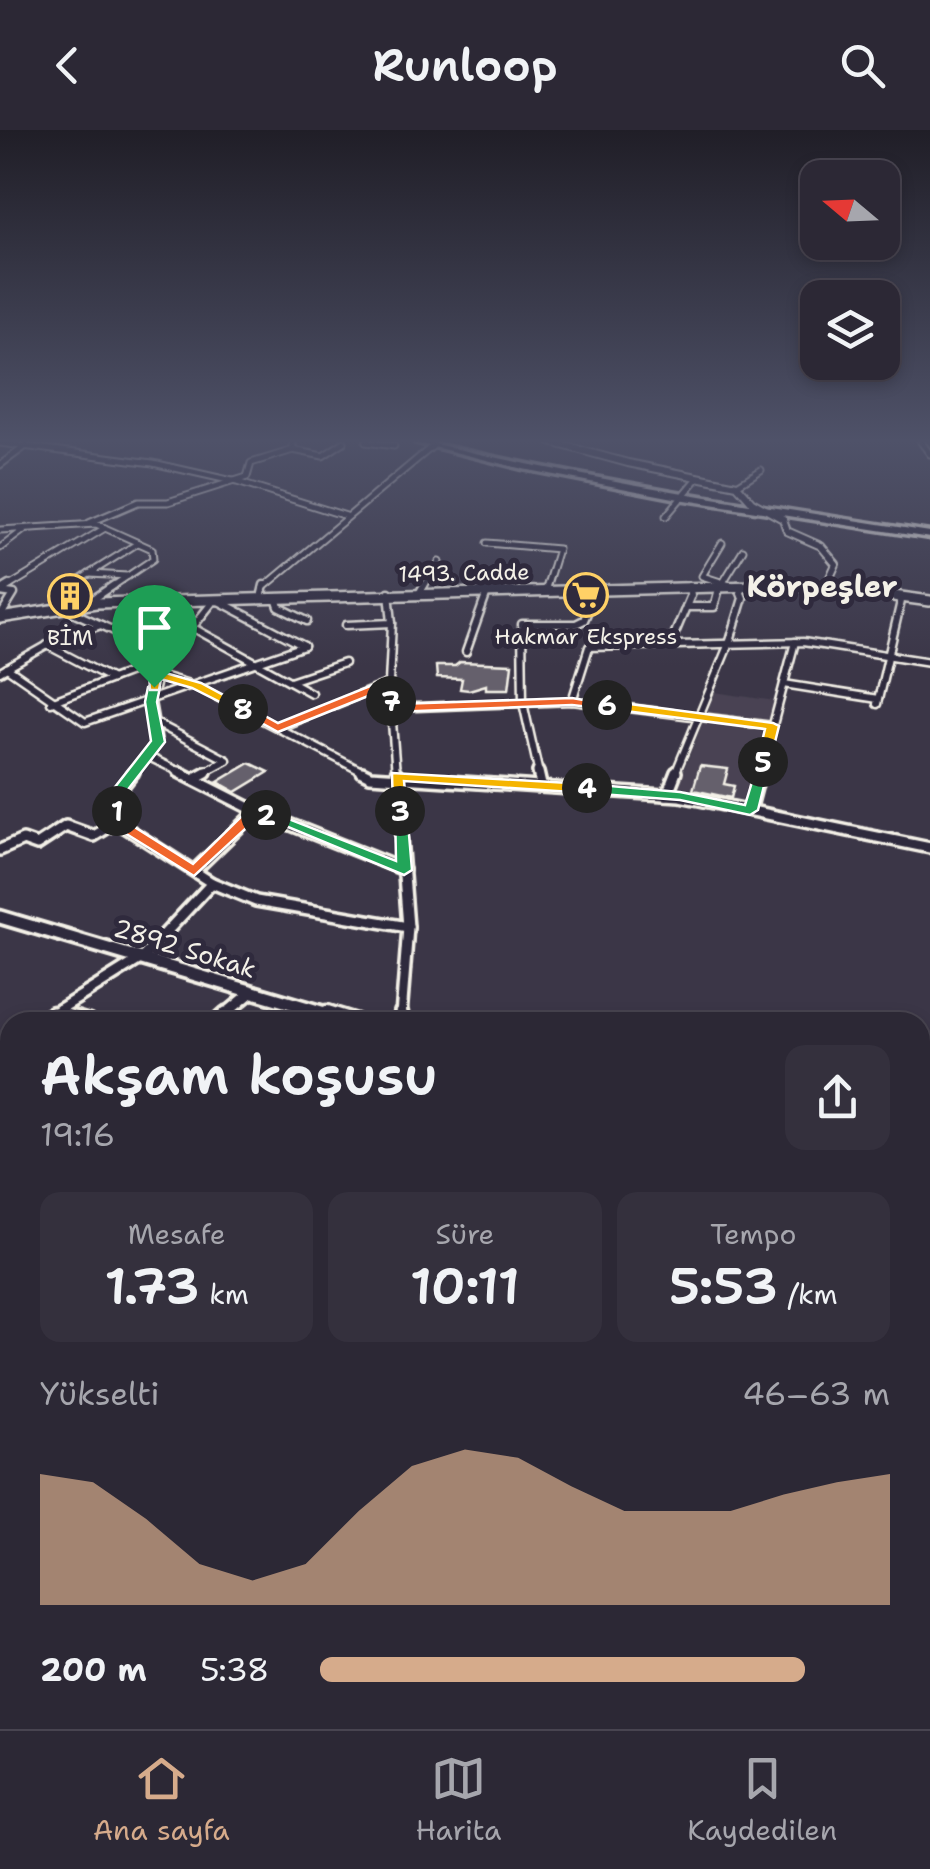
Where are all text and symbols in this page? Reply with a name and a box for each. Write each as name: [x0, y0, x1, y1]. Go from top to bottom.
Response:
text: Runloop: [372, 35, 558, 95]
icon: back: [40, 38, 95, 93]
icon: search: [835, 38, 890, 93]
north arrow: [800, 160, 900, 260]
map controls: [800, 160, 900, 380]
button: layers: [800, 280, 900, 380]
street label: 1493. Cadde: [398, 557, 530, 589]
district label: Körpeşler: [746, 566, 898, 607]
supermarket icon: Hakmar Ekspress: [563, 572, 609, 618]
building icon: BİM: [47, 573, 93, 619]
pin: [112, 585, 197, 688]
icon: arrive: [127, 600, 182, 655]
place label: Hakmar Ekspress: [495, 622, 677, 651]
place label: BİM: [47, 623, 93, 652]
pin: 7: [366, 676, 416, 726]
pin: 6: [582, 680, 632, 730]
text: 7: [381, 682, 401, 720]
pin: 8: [218, 684, 268, 734]
text: 6: [597, 686, 617, 724]
text: 8: [233, 690, 253, 728]
pin: 5: [738, 737, 788, 787]
text: 5: [754, 743, 772, 781]
pin: 4: [562, 763, 612, 813]
text: 4: [577, 769, 597, 807]
pin: 1: [92, 786, 142, 836]
pin: 3: [375, 786, 425, 836]
pin: 2: [241, 790, 291, 840]
text: 1: [111, 792, 123, 830]
text: 3: [390, 792, 410, 830]
text: 2: [256, 796, 276, 834]
street label: 2892 Sokak: [110, 910, 260, 986]
text: Akşam koşusu: [40, 1038, 438, 1112]
button: share: [785, 1045, 890, 1150]
text: 19:16: [40, 1113, 115, 1156]
text: Mesafe: [128, 1215, 226, 1253]
text: Süre: [436, 1215, 494, 1253]
text: Tempo: [710, 1215, 796, 1253]
text: 1.73: [104, 1253, 200, 1320]
text: 10:11: [410, 1253, 520, 1320]
text: 5:53: [669, 1253, 778, 1320]
text: km: [200, 1275, 249, 1313]
text: /km: [778, 1275, 838, 1313]
text: Yükselti: [40, 1372, 160, 1415]
text: 46–63 m: [742, 1372, 890, 1415]
text: 200 m: [40, 1648, 147, 1691]
text: 5:38: [200, 1648, 269, 1691]
tab: Ana sayfa: [93, 1751, 230, 1849]
tab: Harita: [415, 1751, 501, 1849]
tab: Kaydedilen: [687, 1751, 837, 1849]

